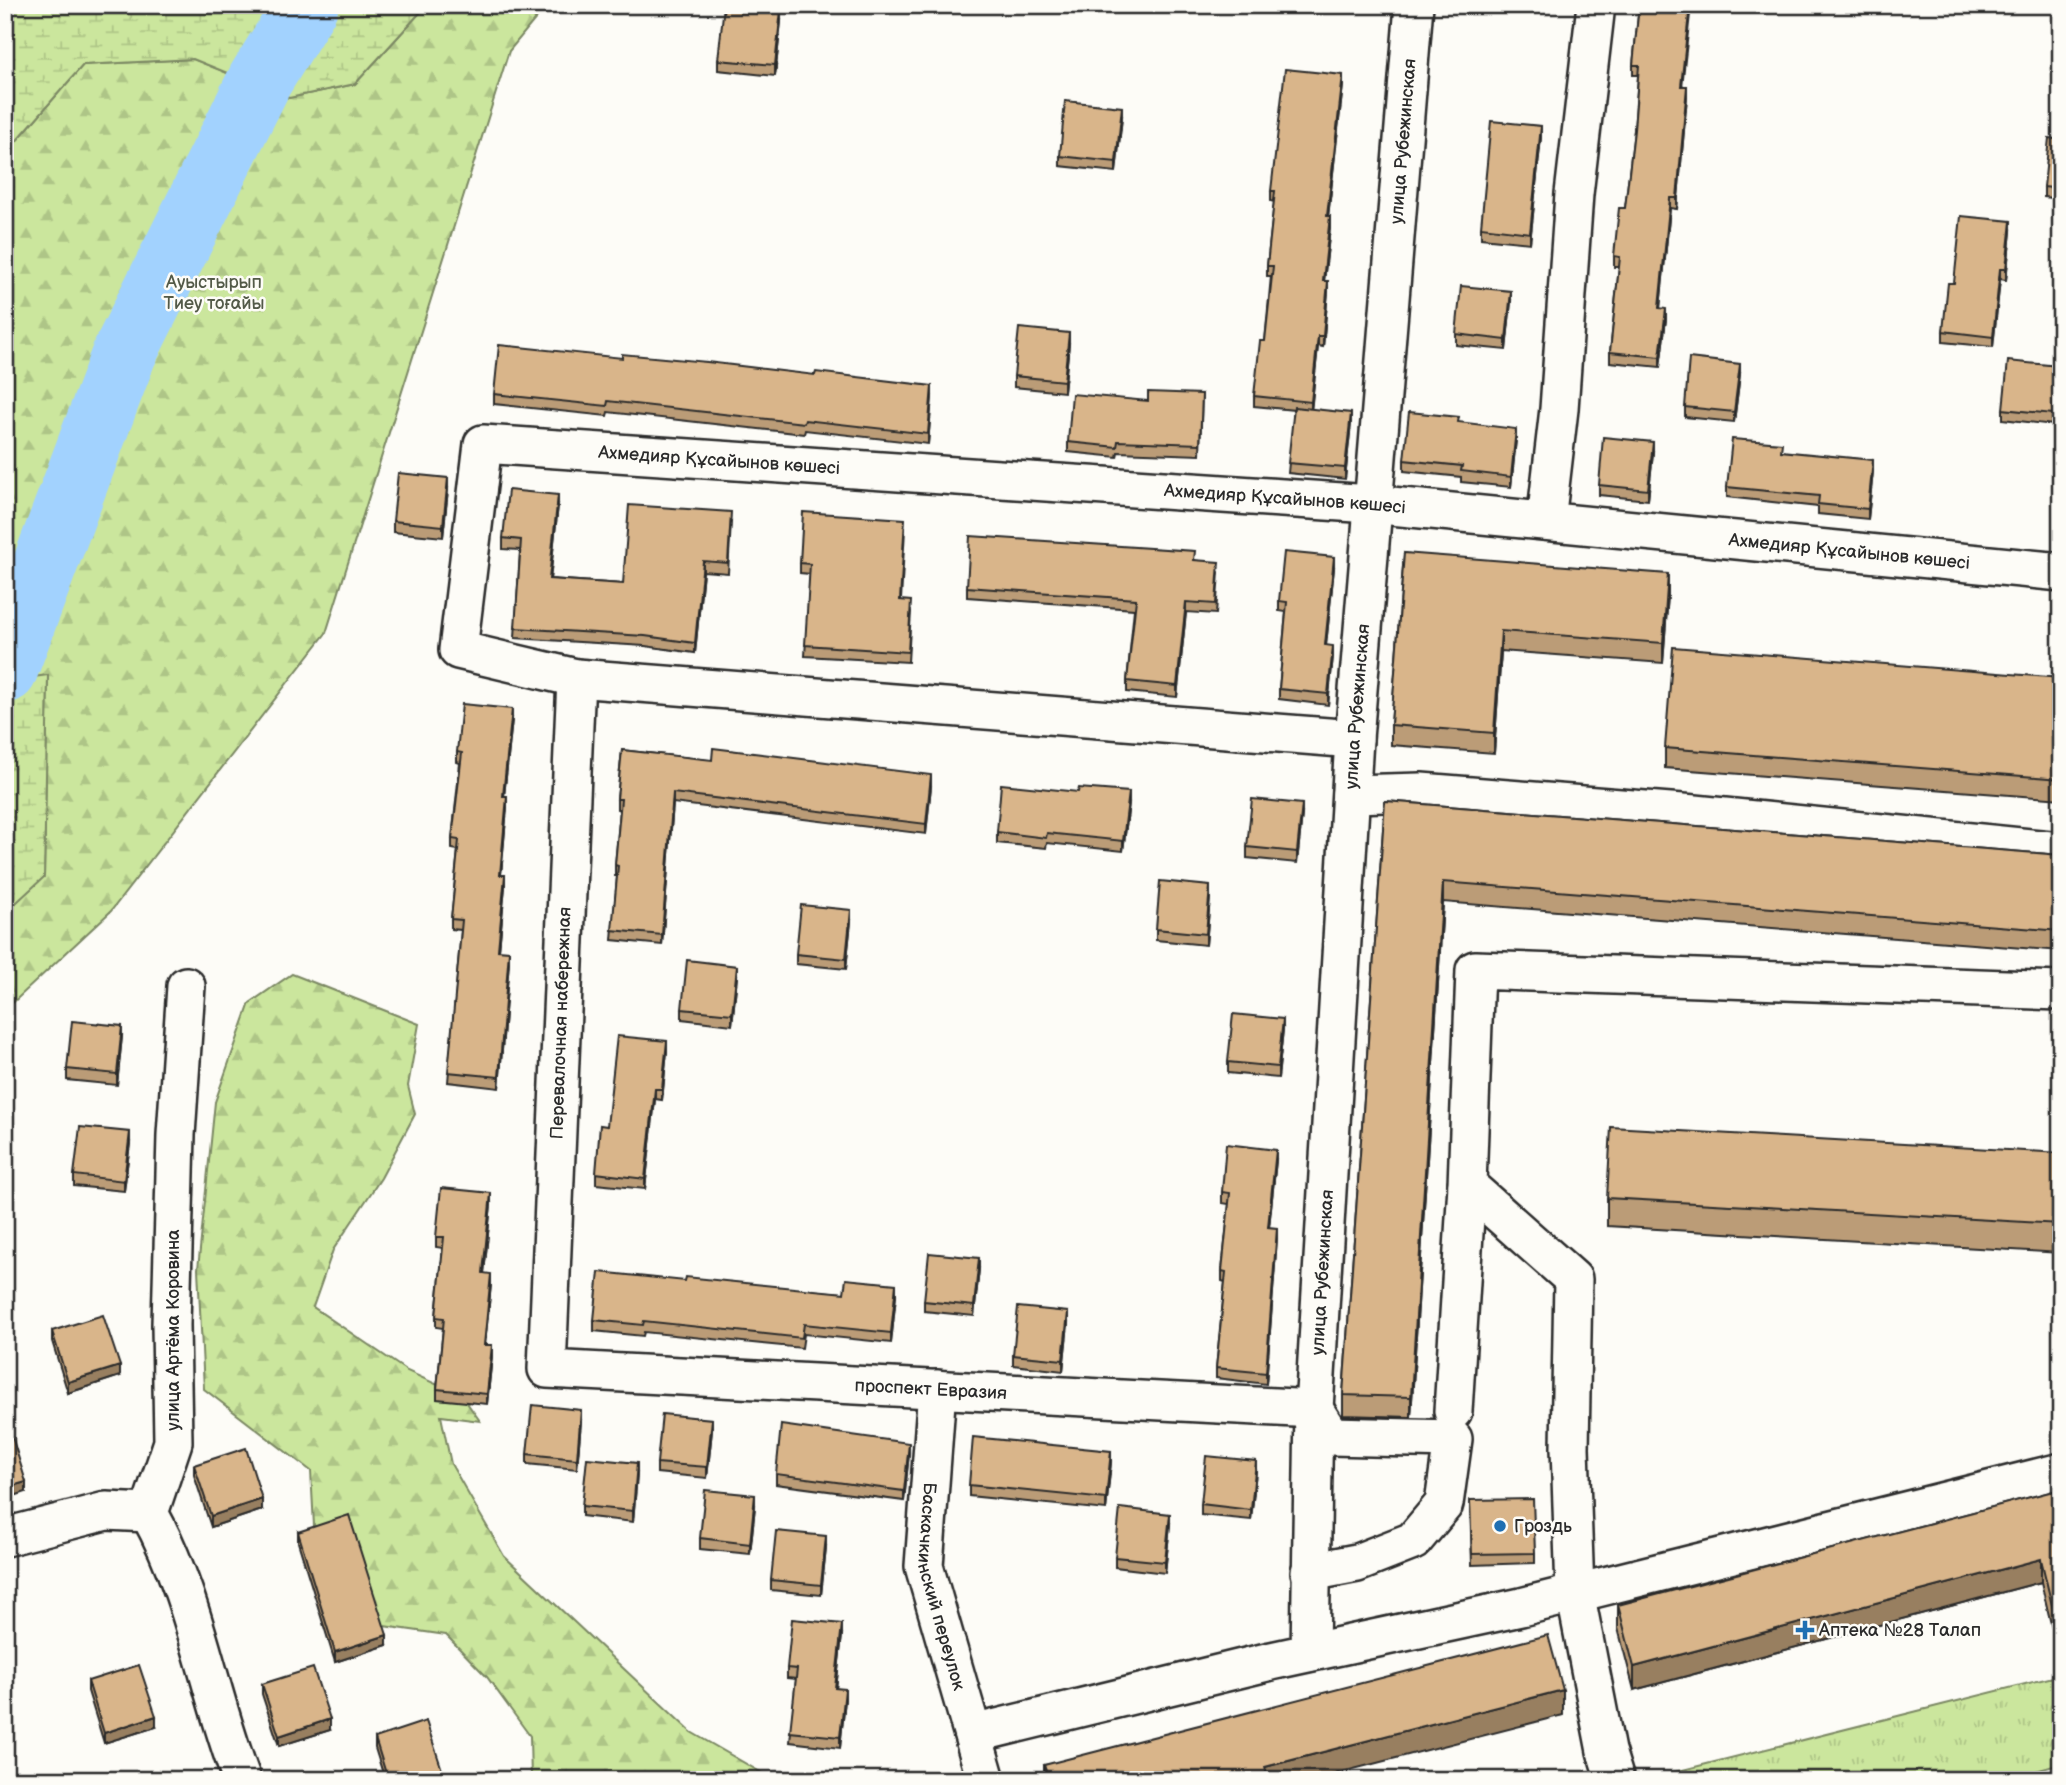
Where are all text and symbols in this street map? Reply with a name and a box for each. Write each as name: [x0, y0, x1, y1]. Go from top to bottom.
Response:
street label: улица Рубежинская: [1386, 58, 1420, 225]
park label: Ауыстырып Тиеу тоғайы: [163, 272, 265, 314]
street label: Ахмедияр Құсайынов көшесі: [597, 441, 841, 479]
street label: Ахмедияр Құсайынов көшесі: [1162, 479, 1407, 518]
street label: Ахмедияр Құсайынов көшесі: [1727, 529, 1971, 573]
street label: улица Рубежинская: [1341, 623, 1374, 790]
street label: Перевалочная набережная: [546, 906, 576, 1140]
street label: улица Рубежинская: [1307, 1189, 1338, 1356]
street label: улица Артёма Коровина: [163, 1229, 184, 1431]
street label: проспект Евразия: [854, 1375, 1008, 1403]
street label: Баскачкинский переулок: [913, 1482, 970, 1693]
place label: Гроздь: [1514, 1516, 1572, 1537]
marker: Гроздь: [1492, 1518, 1508, 1534]
place label: Аптека №28 Талап: [1818, 1620, 1981, 1641]
marker: Аптека №28 Талап: [1797, 1622, 1813, 1638]

